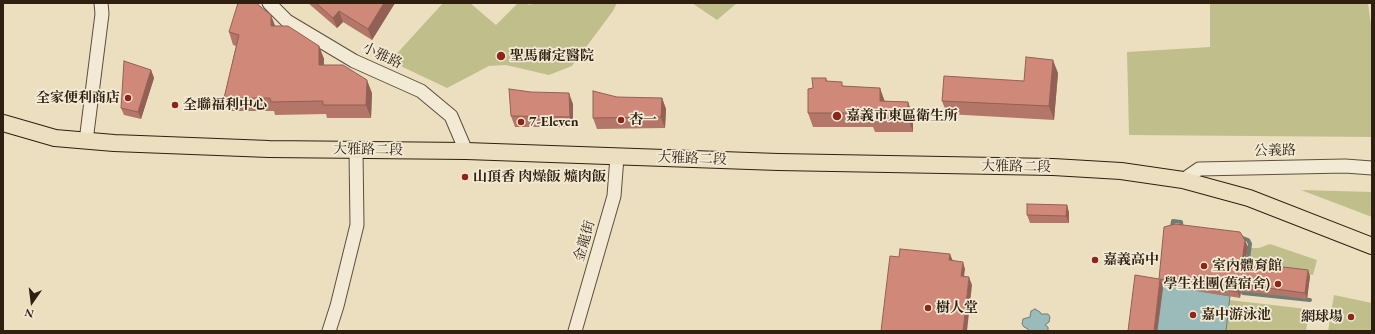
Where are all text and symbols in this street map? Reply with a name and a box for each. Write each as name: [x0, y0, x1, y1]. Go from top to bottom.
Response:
street label: 小雅路: [359, 40, 405, 72]
place label: 聖馬爾定醫院: [510, 48, 594, 64]
marker: 聖馬爾定醫院: [495, 50, 507, 62]
place label: 全家便利商店: [36, 90, 120, 106]
marker: 全家便利商店: [123, 93, 133, 103]
place label: 全聯福利中心: [183, 97, 267, 113]
marker: 全聯福利中心: [170, 100, 180, 110]
place label: 嘉義市東區衛生所: [846, 108, 958, 124]
marker: 嘉義市東區衛生所: [831, 110, 843, 122]
place label: 杏一: [629, 112, 657, 128]
place label: 7-Eleven: [529, 114, 579, 130]
marker: 杏一: [616, 115, 626, 125]
marker: 7-Eleven: [516, 117, 526, 127]
street label: 大雅路二段: [333, 141, 403, 159]
street label: 公義路: [1254, 142, 1296, 160]
street label: 大雅路二段: [657, 149, 727, 169]
street label: 大雅路二段: [981, 158, 1051, 176]
place label: 山頂香 肉燥飯 爌肉飯: [473, 169, 606, 185]
marker: 山頂香 肉燥飯 爌肉飯: [460, 172, 470, 182]
street label: 金龍街: [571, 218, 599, 264]
place label: 嘉義高中: [1103, 252, 1159, 268]
marker: 嘉義高中: [1090, 255, 1100, 265]
place label: 室內體育館: [1212, 258, 1282, 274]
marker: 室內體育館: [1199, 261, 1209, 271]
place label: 學生社團(舊宿舍): [1163, 276, 1270, 292]
marker: 學生社團(舊宿舍): [1273, 279, 1283, 289]
north arrow: [12, 282, 52, 322]
place label: 樹人堂: [936, 300, 978, 316]
marker: 樹人堂: [923, 303, 933, 313]
text: N: [23, 306, 35, 322]
place label: 嘉中游泳池: [1201, 307, 1271, 323]
place label: 網球場: [1301, 309, 1343, 325]
marker: 嘉中游泳池: [1188, 310, 1198, 320]
marker: 網球場: [1346, 312, 1356, 322]

